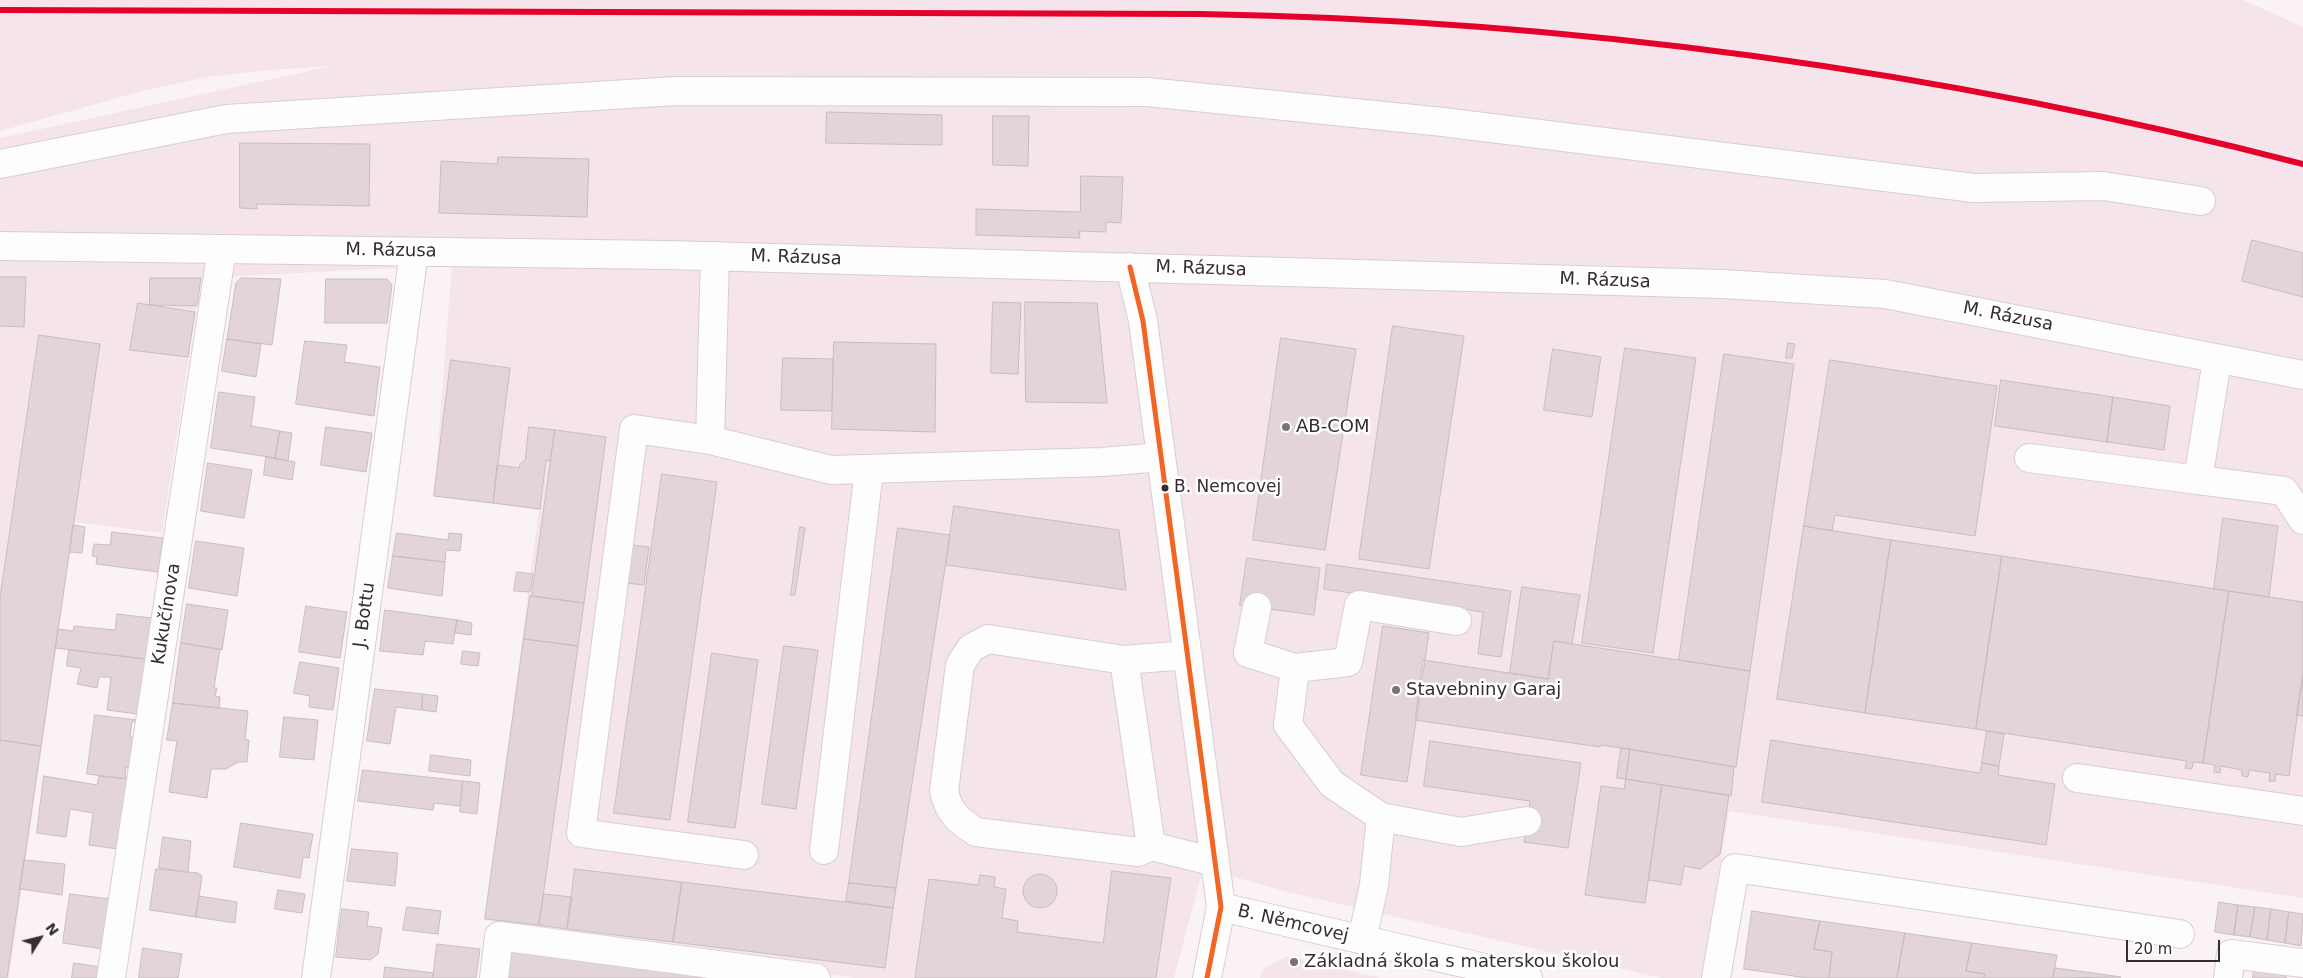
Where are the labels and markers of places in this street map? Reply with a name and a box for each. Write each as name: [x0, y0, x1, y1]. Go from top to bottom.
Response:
place label: AB-COM: [1296, 416, 1369, 438]
marker: AB-COM: [1280, 421, 1292, 433]
place label: B. Nemcovej: [1174, 478, 1281, 498]
marker: B. Nemcovej: [1160, 483, 1170, 493]
place label: Stavebniny Garaj: [1406, 679, 1561, 701]
marker: Stavebniny Garaj: [1390, 684, 1402, 696]
place label: Základná škola s materskou školou: [1304, 951, 1619, 973]
marker: Základná škola s materskou školou: [1288, 956, 1300, 968]

